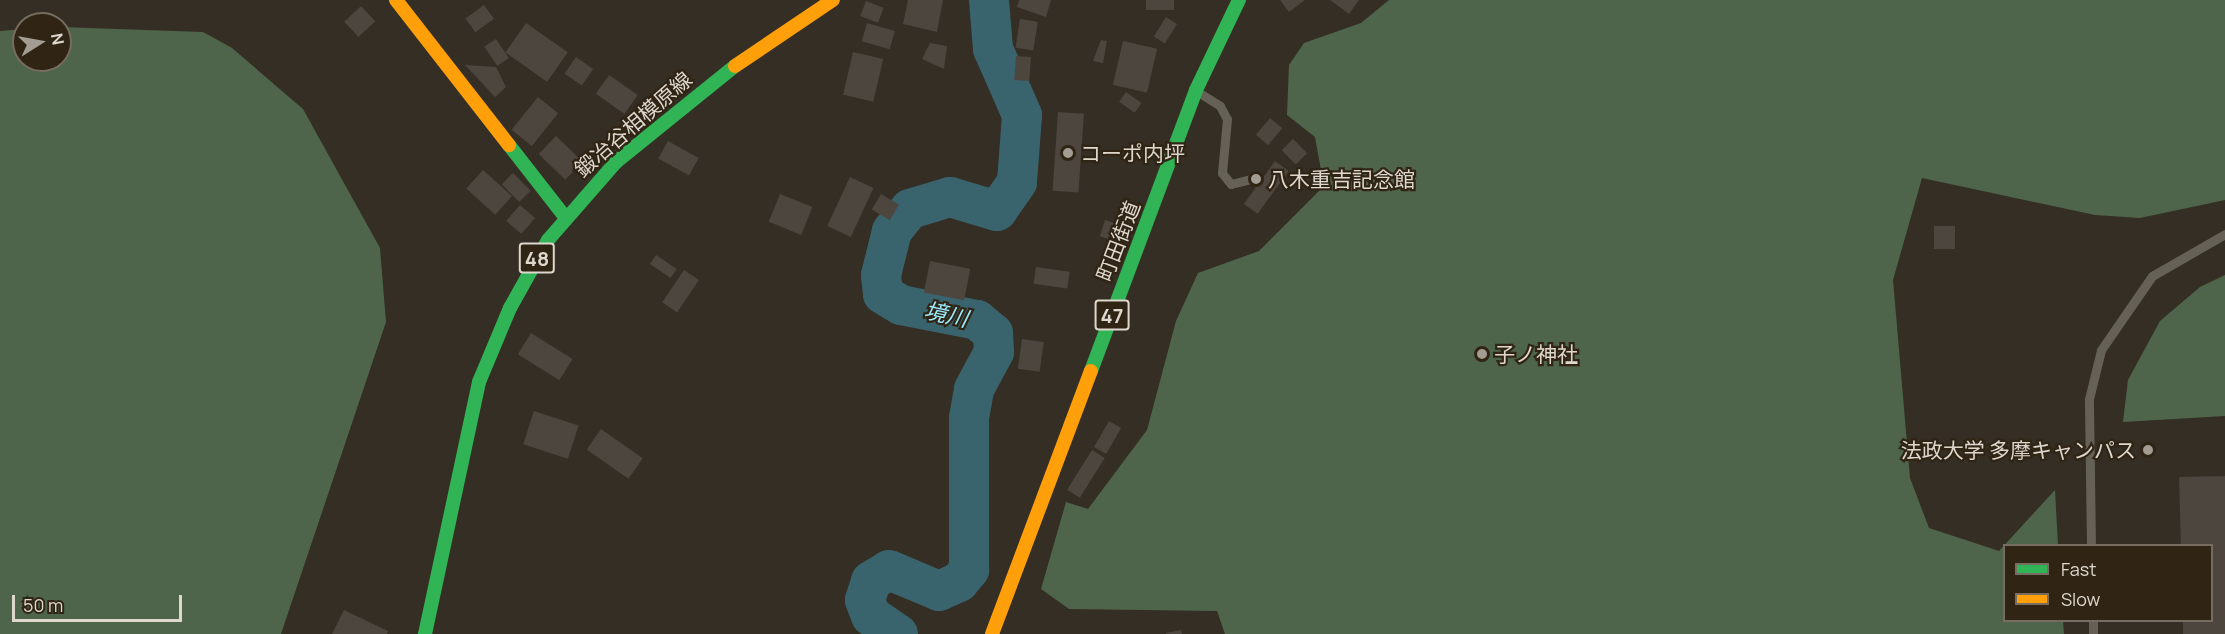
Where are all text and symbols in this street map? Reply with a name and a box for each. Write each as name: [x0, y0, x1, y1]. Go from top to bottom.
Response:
north arrow: [12, 12, 72, 72]
text: N: [46, 31, 70, 47]
street label: 鍛冶谷相模原線: [569, 66, 697, 182]
place label: コーポ内坪: [1080, 140, 1185, 166]
marker: コーポ内坪: [1061, 146, 1075, 160]
place label: 八木重吉記念館: [1268, 166, 1415, 192]
marker: 八木重吉記念館: [1249, 172, 1263, 186]
street label: 町田街道: [1091, 197, 1145, 285]
road number: 48: [518, 241, 556, 275]
water label: 境川: [922, 298, 970, 332]
road number: 47: [1094, 298, 1130, 332]
place label: 子ノ神社: [1494, 341, 1578, 367]
marker: 子ノ神社: [1475, 347, 1489, 361]
place label: 法政大学 多摩キャンパス: [1901, 437, 2136, 463]
marker: 法政大学 多摩キャンパス: [2141, 443, 2155, 457]
legend: [2003, 544, 2213, 622]
text: Fast: [2061, 557, 2096, 581]
scale bar: [15, 583, 184, 621]
text: Slow: [2061, 587, 2100, 611]
text: 50 m: [23, 593, 63, 617]

